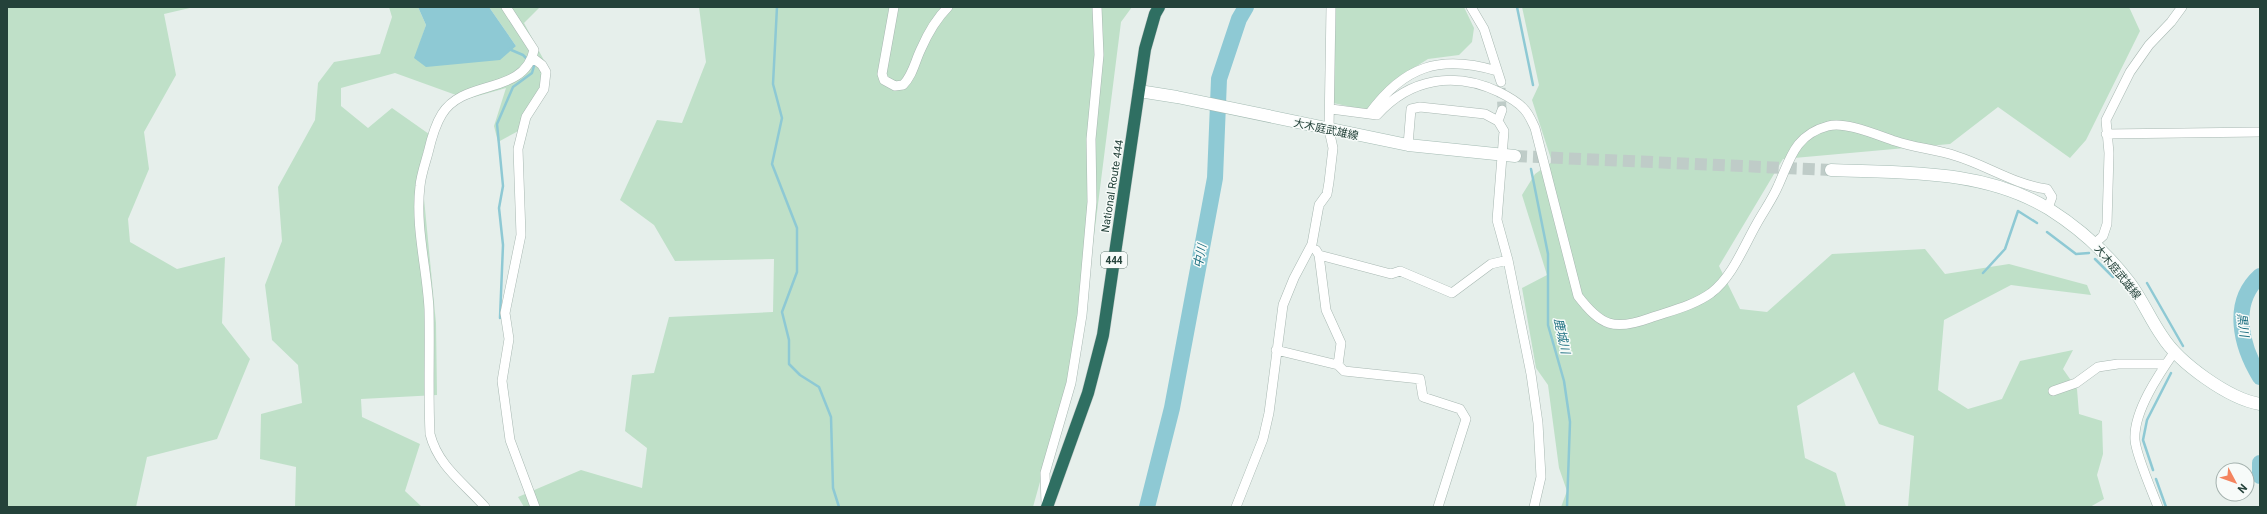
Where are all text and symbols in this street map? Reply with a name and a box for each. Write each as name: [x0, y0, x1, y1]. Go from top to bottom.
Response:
street label: 大木庭武雄線: [1292, 116, 1360, 143]
street label: National Route 444: [1099, 139, 1126, 233]
water label: 中川: [1191, 241, 1210, 269]
street label: 大木庭武雄線: [2092, 243, 2143, 302]
road number: 444: [1101, 252, 1127, 268]
water label: 黒川: [2235, 312, 2252, 340]
water label: 鹿城川: [1551, 317, 1573, 357]
north arrow: [2215, 462, 2255, 502]
text: N: [2235, 481, 2250, 496]

